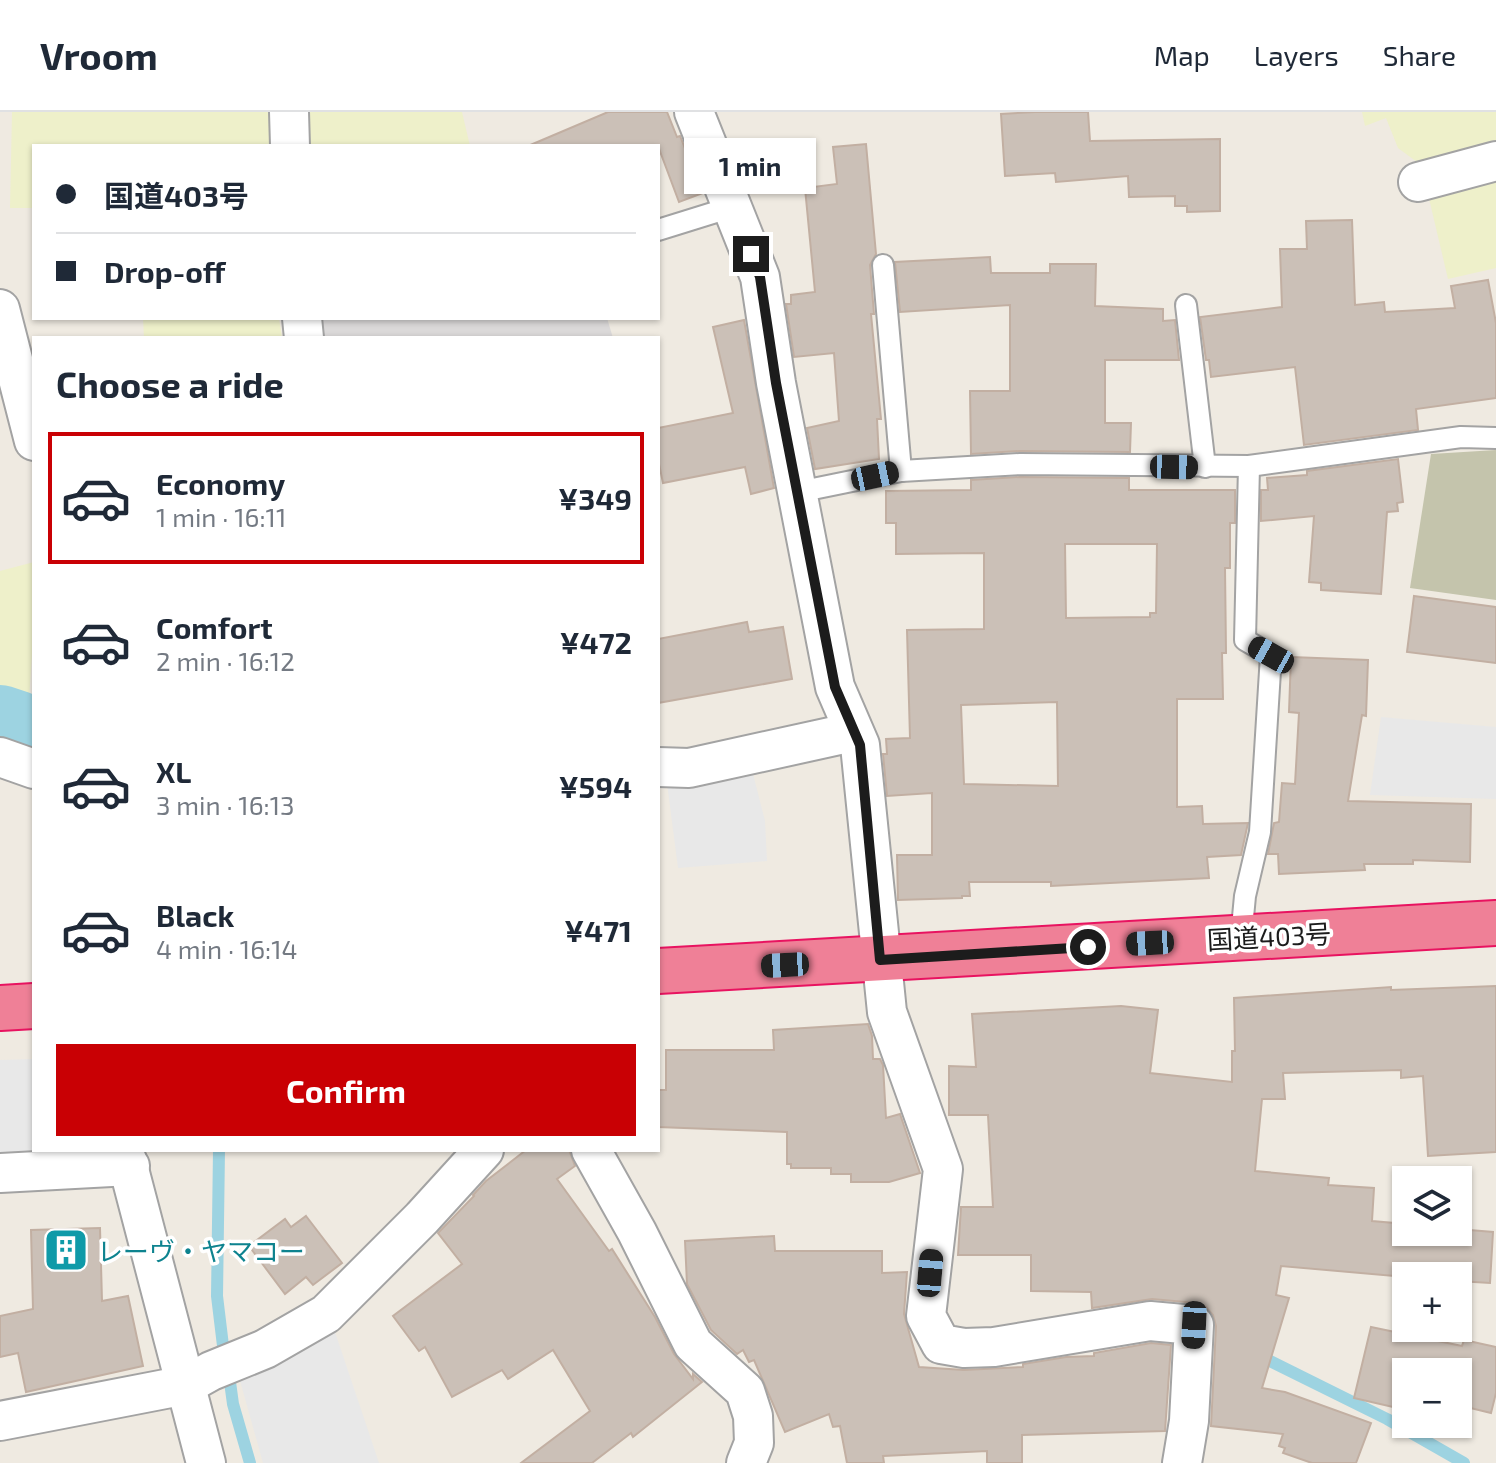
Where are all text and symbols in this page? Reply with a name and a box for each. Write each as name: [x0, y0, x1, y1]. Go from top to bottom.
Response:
text: Vroom: [40, 32, 158, 78]
text: Map: [1154, 38, 1210, 72]
text: Layers: [1254, 38, 1339, 72]
text: Share: [1383, 38, 1456, 72]
callout: 1 min: [685, 138, 817, 194]
text: 1 min: [719, 150, 781, 181]
text: 国道403号: [104, 177, 249, 213]
route end: [733, 236, 769, 272]
text: Drop-off: [104, 253, 226, 289]
text: Choose a ride: [56, 362, 284, 405]
car: [1150, 455, 1198, 479]
car: [849, 459, 901, 493]
icon: car: [60, 462, 132, 534]
text: Economy: [156, 465, 285, 501]
text: ¥349: [558, 480, 632, 516]
text: 1 min · 16:11: [156, 501, 286, 532]
icon: car: [60, 606, 132, 678]
text: Comfort: [156, 609, 273, 645]
text: ¥472: [560, 624, 632, 660]
car: [1244, 633, 1298, 677]
text: 2 min · 16:12: [156, 645, 295, 676]
icon: car: [60, 750, 132, 822]
text: XL: [156, 753, 191, 789]
text: ¥594: [559, 768, 632, 804]
text: 3 min · 16:13: [156, 789, 294, 820]
icon: car: [60, 894, 132, 966]
text: Black: [156, 897, 234, 933]
text: ¥471: [564, 912, 632, 948]
street label: 国道403号: [1206, 917, 1332, 955]
route start: [1070, 929, 1106, 965]
car: [1125, 930, 1175, 956]
text: 4 min · 16:14: [156, 933, 298, 964]
car: [760, 952, 810, 978]
button: Confirm: [56, 1044, 636, 1136]
map controls: [1392, 1166, 1472, 1438]
button: layers: [1392, 1166, 1472, 1246]
building icon: レーヴ・ヤマコー: [42, 1226, 90, 1274]
place label: レーヴ・ヤマコー: [97, 1235, 305, 1266]
car: [916, 1248, 944, 1298]
button: +: [1392, 1262, 1472, 1342]
car: [1181, 1300, 1207, 1350]
button: −: [1392, 1358, 1472, 1438]

